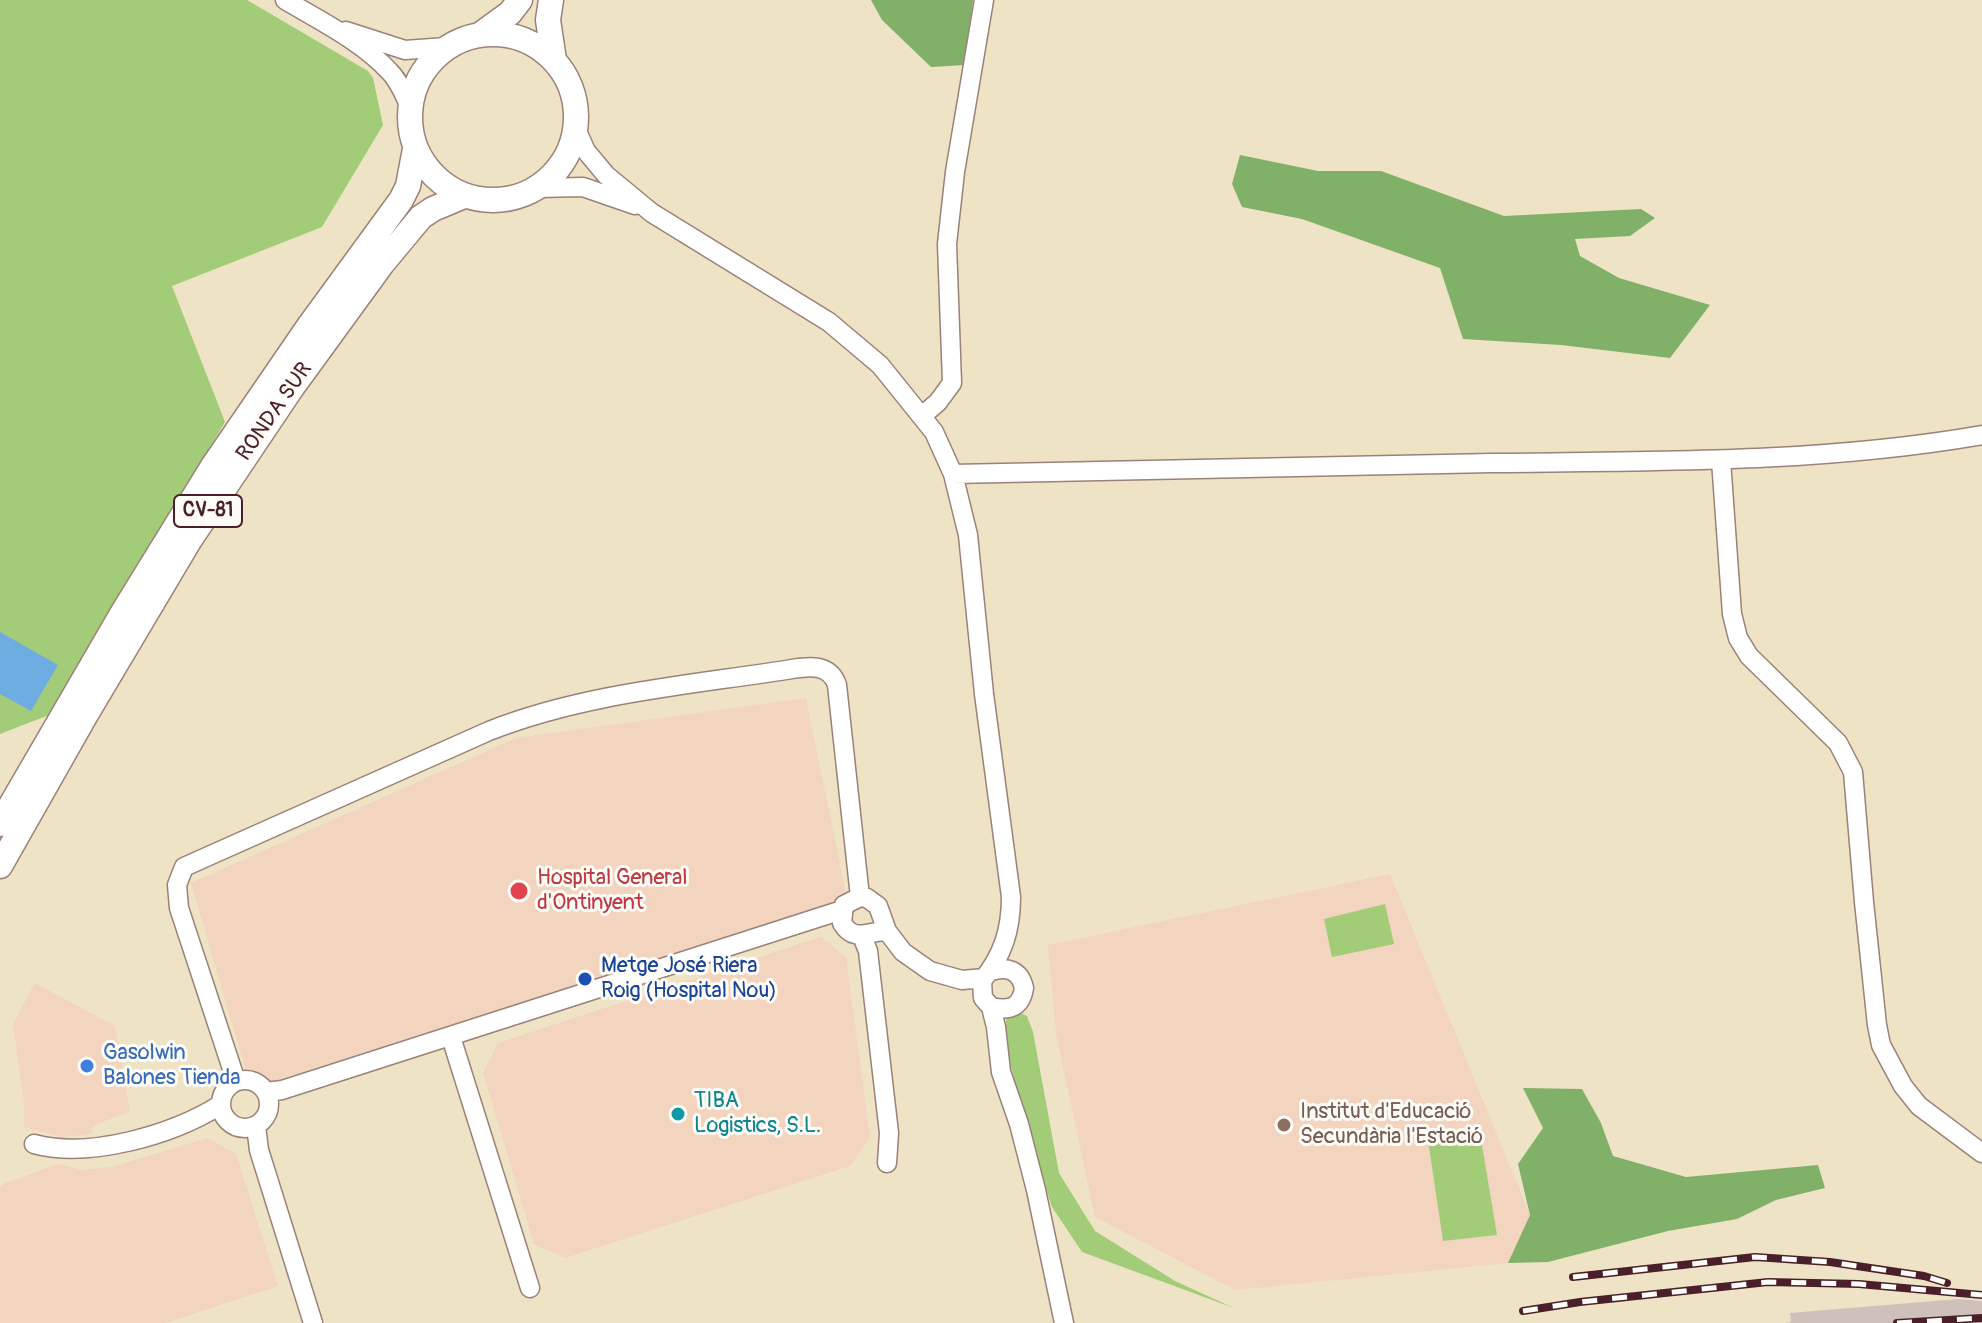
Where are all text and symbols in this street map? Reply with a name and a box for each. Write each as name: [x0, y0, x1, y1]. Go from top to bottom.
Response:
street label: RONDA SUR: [231, 358, 319, 466]
road number: CV-81: [174, 495, 242, 527]
place label: Hospital General d'Ontinyent: [537, 865, 688, 916]
marker: Hospital General d'Ontinyent: [508, 880, 530, 902]
place label: Metge José Riera Roig (Hospital Nou): [601, 953, 777, 1004]
marker: Metge José Riera Roig (Hospital Nou): [576, 970, 594, 988]
place label: Gasolwin Balones Tienda: [103, 1040, 240, 1092]
marker: Gasolwin Balones Tienda: [78, 1057, 96, 1075]
place label: TIBA Logistics, S.L.: [694, 1088, 821, 1140]
place label: Institut d'Educació Secundària l'Estació: [1300, 1099, 1483, 1150]
marker: TIBA Logistics, S.L.: [669, 1105, 687, 1123]
marker: Institut d'Educació Secundària l'Estació: [1275, 1116, 1293, 1134]

